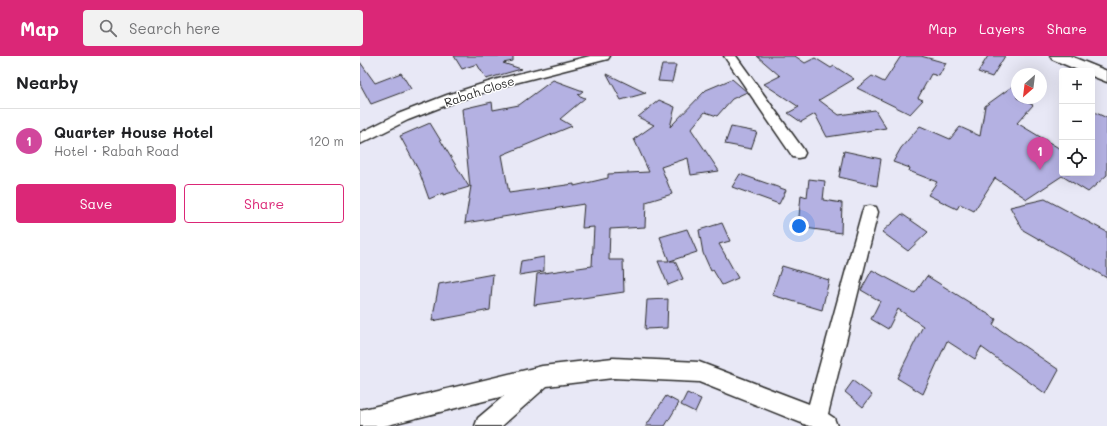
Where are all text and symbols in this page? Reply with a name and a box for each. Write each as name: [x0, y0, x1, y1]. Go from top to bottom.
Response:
search box: [83, 10, 363, 46]
text: Map: [20, 16, 59, 41]
icon: search: [97, 17, 119, 39]
text: Search here: [129, 18, 220, 38]
text: Map: [928, 19, 957, 38]
text: Layers: [979, 19, 1025, 38]
text: Share: [1047, 19, 1087, 38]
north arrow: [1011, 68, 1047, 104]
map controls: [1059, 68, 1095, 176]
button: +: [1059, 68, 1095, 104]
text: Nearby: [16, 71, 78, 93]
street label: Rabah Close: [442, 72, 516, 110]
button: −: [1059, 104, 1095, 140]
text: Quarter House Hotel: [54, 122, 213, 142]
text: 1: [26, 132, 32, 149]
text: 120 m: [308, 132, 344, 149]
pin: 1: [1027, 137, 1053, 170]
button: locate: [1059, 140, 1095, 176]
text: Hotel · Rabah Road: [54, 142, 179, 159]
button: Save: [16, 184, 176, 223]
button: Share: [184, 184, 344, 223]
your location: [789, 216, 809, 236]

